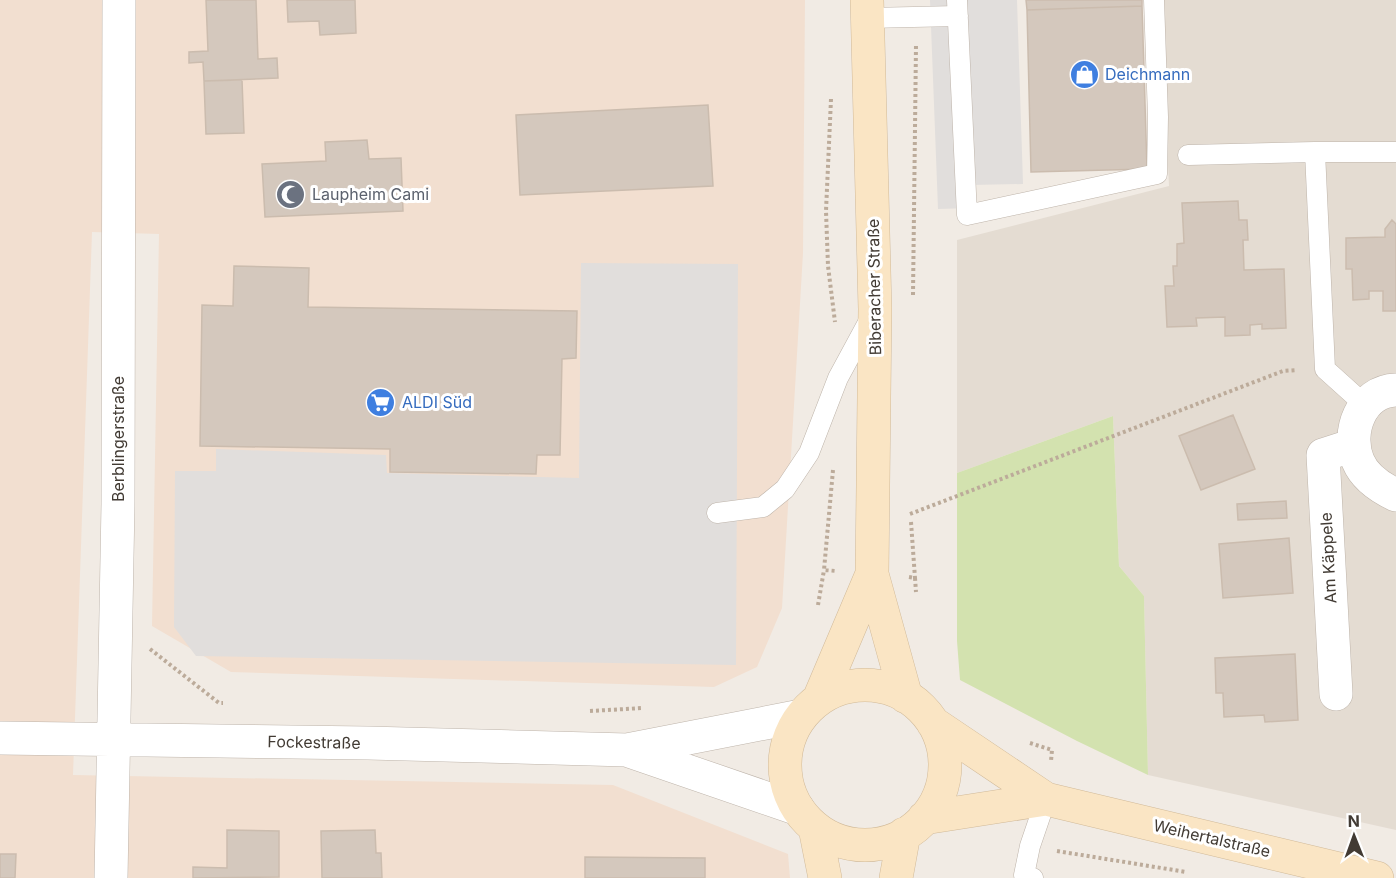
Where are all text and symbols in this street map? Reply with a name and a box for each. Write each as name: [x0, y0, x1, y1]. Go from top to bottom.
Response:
shop icon: Deichmann: [1068, 58, 1100, 90]
place label: Deichmann: [1105, 64, 1190, 84]
mosque icon: Laupheim Cami: [275, 178, 307, 210]
place label: Laupheim Cami: [312, 184, 429, 204]
street label: Biberacher Straße: [863, 219, 885, 355]
street label: Berblingerstraße: [108, 376, 128, 502]
supermarket icon: ALDI Süd: [365, 386, 397, 418]
place label: ALDI Süd: [402, 392, 472, 412]
street label: Am Käppele: [1316, 512, 1340, 604]
street label: Fockestraße: [267, 731, 361, 753]
north arrow: [1324, 806, 1384, 866]
text: N: [1347, 811, 1360, 831]
street label: Weihertalstraße: [1152, 815, 1272, 861]

